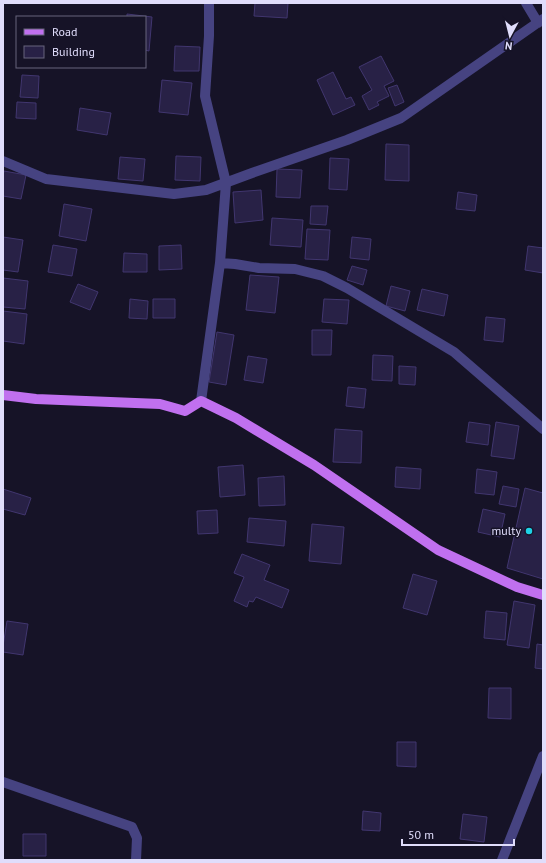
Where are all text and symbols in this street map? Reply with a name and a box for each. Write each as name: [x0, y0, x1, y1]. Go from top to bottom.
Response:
legend: [16, 16, 146, 68]
north arrow: [490, 16, 530, 56]
text: Road: [52, 24, 77, 39]
text: N: [504, 39, 513, 53]
text: Building: [52, 44, 95, 59]
place label: multy: [492, 523, 521, 538]
marker: multy: [524, 526, 534, 536]
scale bar: [402, 821, 514, 847]
text: 50 m: [408, 827, 434, 842]

